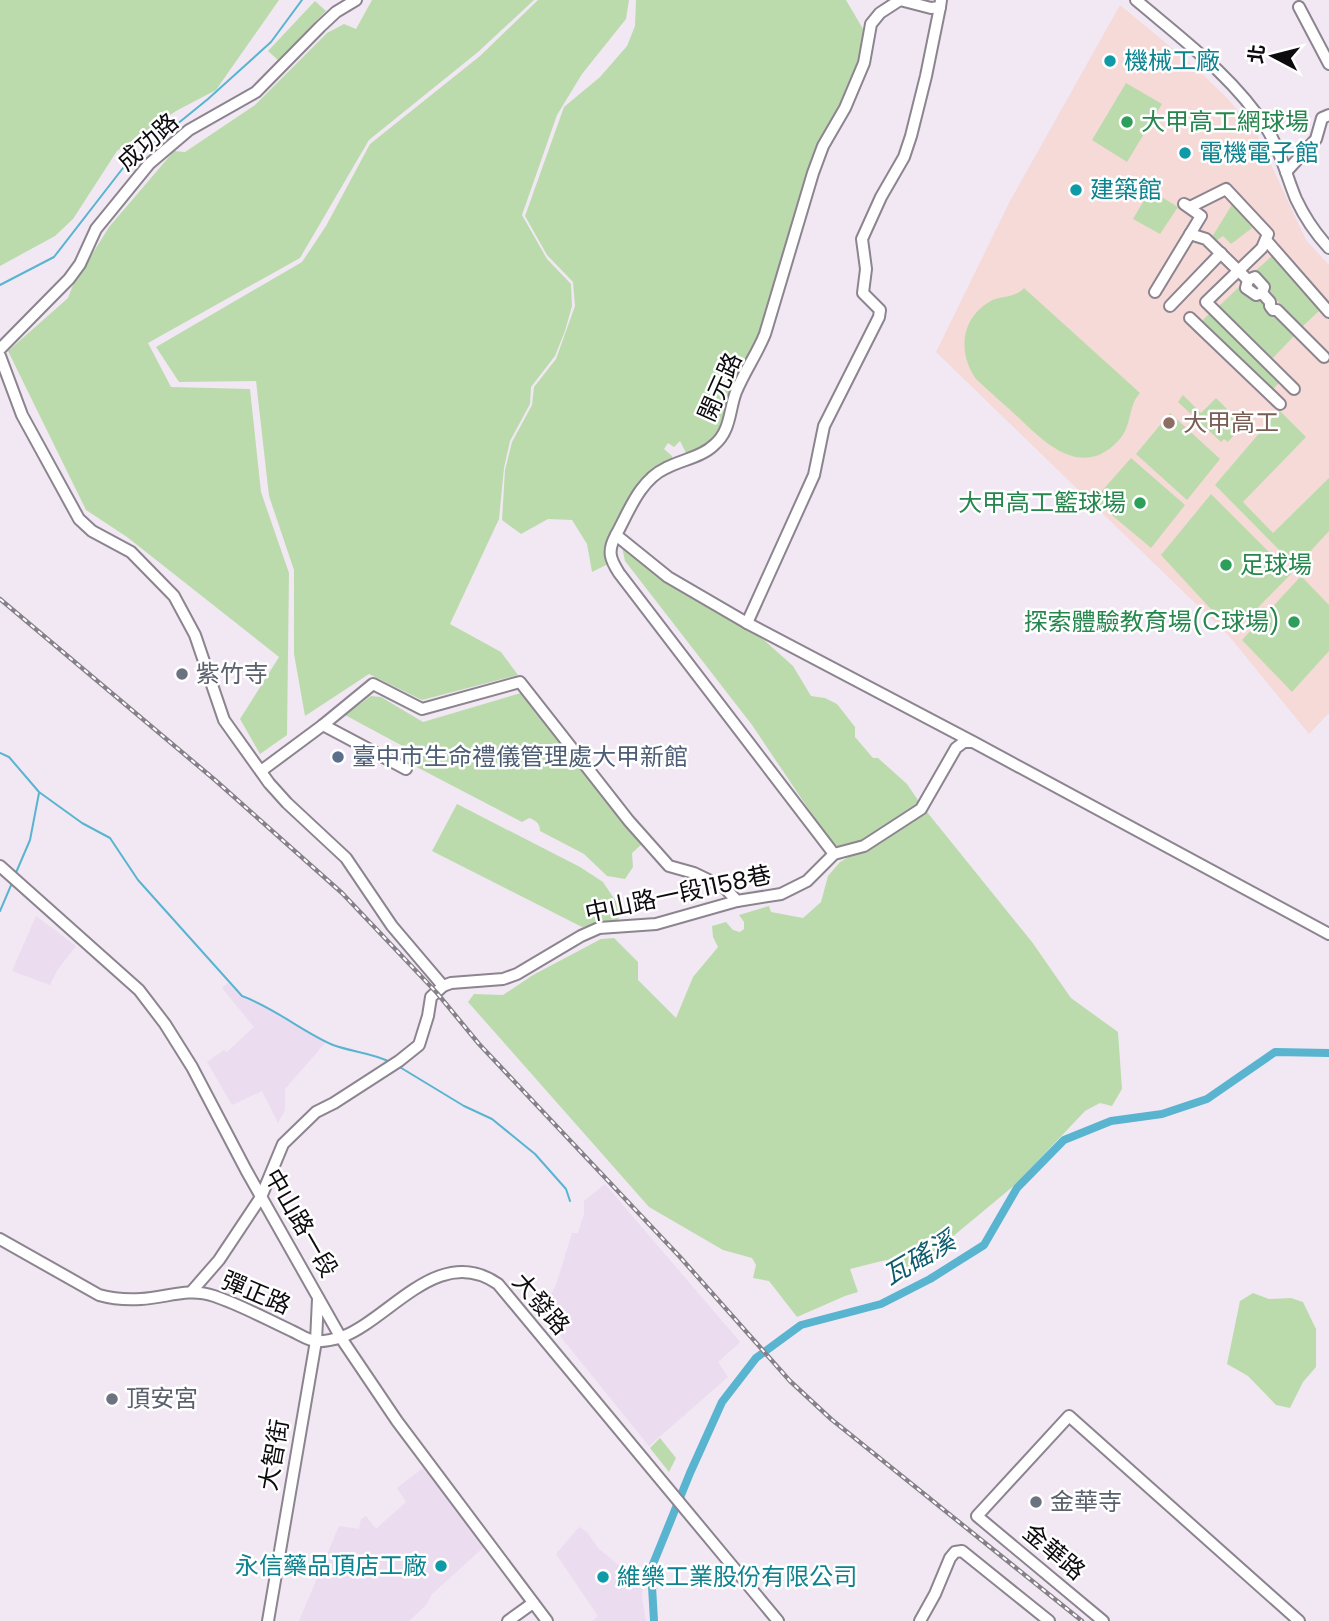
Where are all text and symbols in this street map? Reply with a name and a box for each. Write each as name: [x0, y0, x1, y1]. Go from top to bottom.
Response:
north arrow: [1238, 21, 1308, 91]
text: 北: [1242, 43, 1271, 65]
place label: 機械工廠: [1124, 44, 1220, 77]
marker: 機械工廠: [1102, 53, 1118, 69]
street label: 成功路: [110, 105, 185, 178]
place label: 大甲高工網球場: [1141, 105, 1309, 138]
marker: 大甲高工網球場: [1119, 114, 1135, 130]
place label: 電機電子館: [1199, 136, 1319, 169]
marker: 電機電子館: [1177, 145, 1193, 161]
place label: 建築館: [1090, 173, 1162, 206]
marker: 建築館: [1068, 182, 1084, 198]
street label: 開元路: [690, 347, 749, 426]
place label: 大甲高工: [1183, 406, 1279, 439]
marker: 大甲高工: [1161, 415, 1177, 431]
place label: 大甲高工籃球場: [958, 486, 1126, 519]
marker: 大甲高工籃球場: [1132, 495, 1148, 511]
place label: 足球場: [1240, 548, 1312, 581]
marker: 足球場: [1218, 557, 1234, 573]
place label: 探索體驗教育場(C球場): [1024, 605, 1280, 638]
marker: 探索體驗教育場(C球場): [1286, 614, 1302, 630]
place label: 紫竹寺: [196, 657, 268, 690]
marker: 紫竹寺: [174, 666, 190, 682]
place label: 臺中市生命禮儀管理處大甲新館: [352, 740, 688, 773]
marker: 臺中市生命禮儀管理處大甲新館: [330, 749, 346, 765]
street label: 中山路一段1158巷: [582, 858, 774, 929]
street label: 中山路一段: [257, 1163, 346, 1283]
water label: 瓦磘溪: [876, 1221, 965, 1293]
street label: 彈正路: [217, 1263, 296, 1322]
street label: 大發路: [505, 1266, 577, 1342]
place label: 頂安宮: [126, 1382, 198, 1415]
marker: 頂安宮: [104, 1391, 120, 1407]
street label: 大智街: [251, 1417, 296, 1493]
place label: 金華寺: [1050, 1485, 1122, 1518]
marker: 金華寺: [1028, 1494, 1044, 1510]
street label: 金華路: [1016, 1516, 1093, 1587]
place label: 永信藥品頂店工廠: [235, 1549, 427, 1582]
marker: 永信藥品頂店工廠: [433, 1558, 449, 1574]
place label: 維樂工業股份有限公司: [617, 1560, 857, 1593]
marker: 維樂工業股份有限公司: [595, 1569, 611, 1585]

